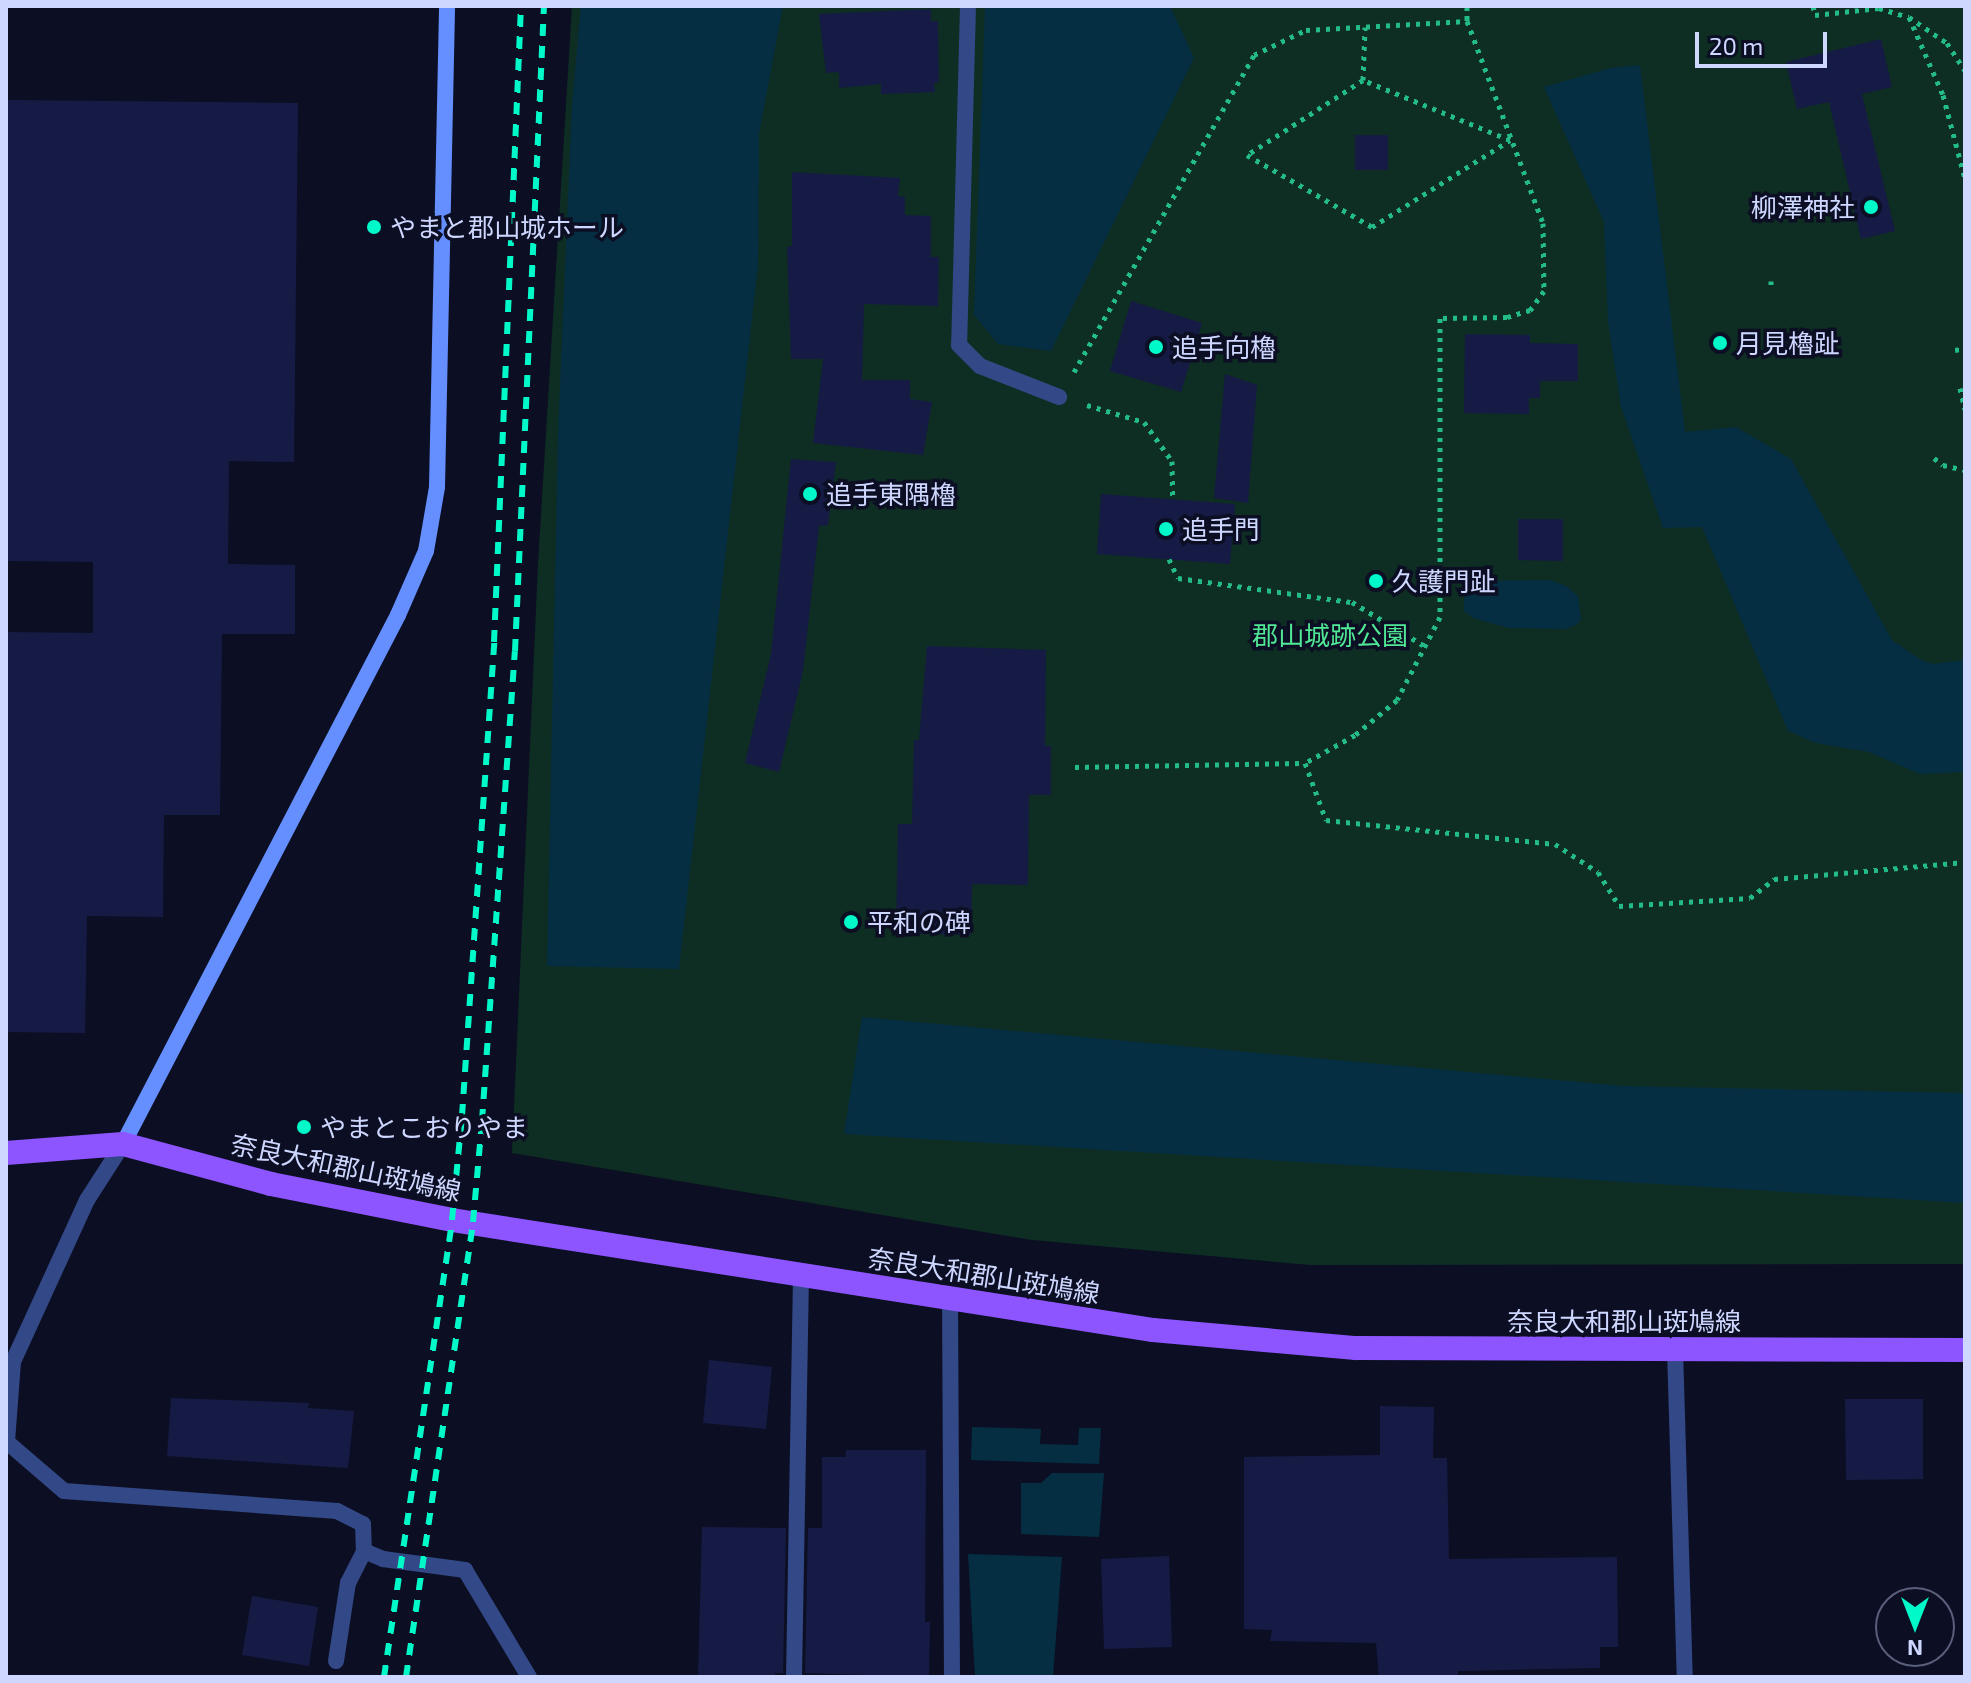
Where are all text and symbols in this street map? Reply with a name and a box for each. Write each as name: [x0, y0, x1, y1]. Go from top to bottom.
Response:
scale bar: [1699, 16, 1831, 66]
text: 20 m: [1709, 31, 1763, 60]
place label: 柳澤神社: [1751, 191, 1855, 223]
marker: 柳澤神社: [1862, 198, 1880, 216]
place label: やまと郡山城ホール: [390, 211, 624, 243]
marker: やまと郡山城ホール: [365, 218, 383, 236]
place label: 月見櫓趾: [1736, 327, 1840, 359]
place label: 追手向櫓: [1172, 331, 1276, 363]
marker: 月見櫓趾: [1711, 334, 1729, 352]
marker: 追手向櫓: [1147, 338, 1165, 356]
place label: 追手東隅櫓: [826, 478, 956, 510]
marker: 追手東隅櫓: [801, 485, 819, 503]
place label: 追手門: [1182, 513, 1260, 545]
marker: 追手門: [1157, 520, 1175, 538]
place label: 久護門趾: [1392, 565, 1496, 597]
marker: 久護門趾: [1367, 572, 1385, 590]
park label: 郡山城跡公園: [1252, 619, 1408, 651]
place label: 平和の碑: [867, 906, 971, 938]
marker: 平和の碑: [842, 913, 860, 931]
place label: やまとこおりやま: [320, 1111, 528, 1143]
marker: やまとこおりやま: [295, 1118, 313, 1136]
street label: 奈良大和郡山斑鳩線: [228, 1127, 464, 1207]
street label: 奈良大和郡山斑鳩線: [866, 1241, 1102, 1309]
street label: 奈良大和郡山斑鳩線: [1507, 1305, 1741, 1337]
north arrow: [1875, 1587, 1955, 1667]
text: N: [1907, 1636, 1923, 1662]

